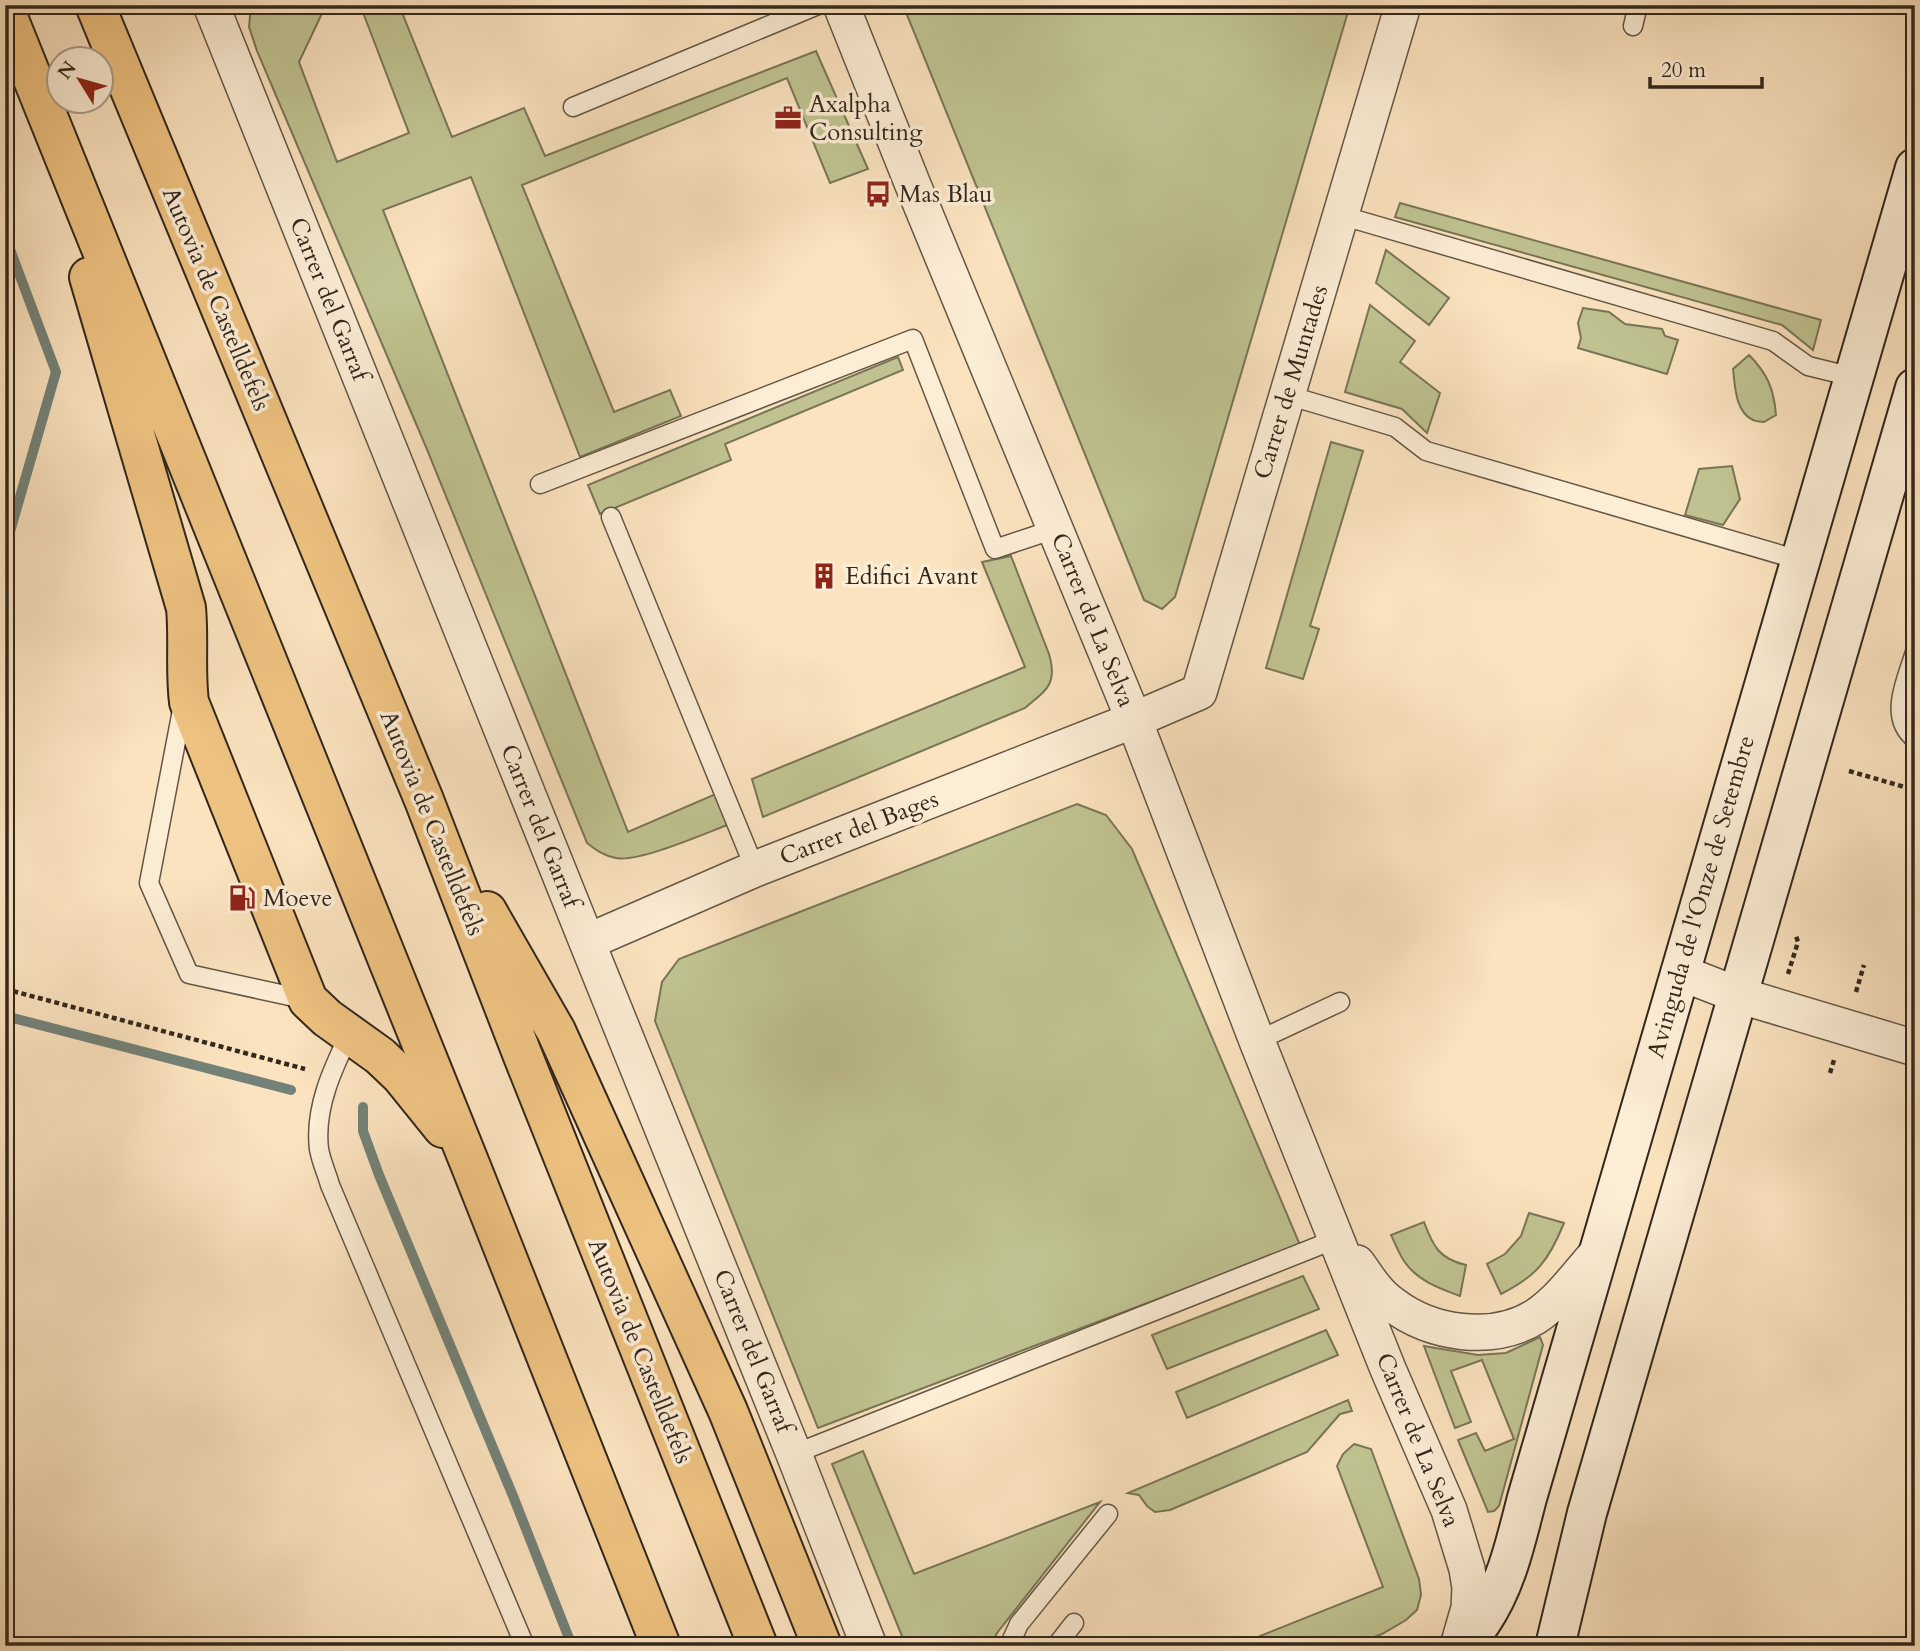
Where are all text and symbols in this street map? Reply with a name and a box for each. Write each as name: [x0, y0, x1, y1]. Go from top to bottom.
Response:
north arrow: [46, 46, 116, 116]
scale bar: [1650, 46, 1762, 90]
text: N: [52, 56, 83, 85]
text: 20 m: [1661, 56, 1706, 85]
place label: Axalpha Consulting: [809, 88, 923, 149]
office icon: Axalpha Consulting: [773, 103, 803, 133]
place label: Mas Blau: [899, 178, 992, 211]
bus stop icon: Mas Blau: [863, 179, 893, 209]
street label: Autovia de Castelldefels: [154, 182, 278, 416]
street label: Carrer del Garraf: [281, 213, 378, 389]
street label: Carrer de Muntades: [1246, 281, 1336, 483]
street label: Carrer de La Selva: [1043, 528, 1143, 713]
place label: Edifici Avant: [845, 560, 978, 593]
building icon: Edifici Avant: [809, 561, 839, 591]
street label: Autovia de Castelldefels: [372, 706, 492, 940]
street label: Avinguda de l'Onze de Setembre: [1639, 732, 1763, 1062]
street label: Carrer del Garraf: [492, 740, 589, 916]
street label: Carrer del Bages: [775, 783, 943, 873]
place label: Moeve: [263, 882, 333, 915]
fuel station icon: Moeve: [227, 883, 257, 913]
street label: Autovia de Castelldefels: [580, 1234, 700, 1468]
street label: Carrer del Garraf: [705, 1265, 802, 1441]
street label: Carrer de La Selva: [1368, 1348, 1468, 1533]

